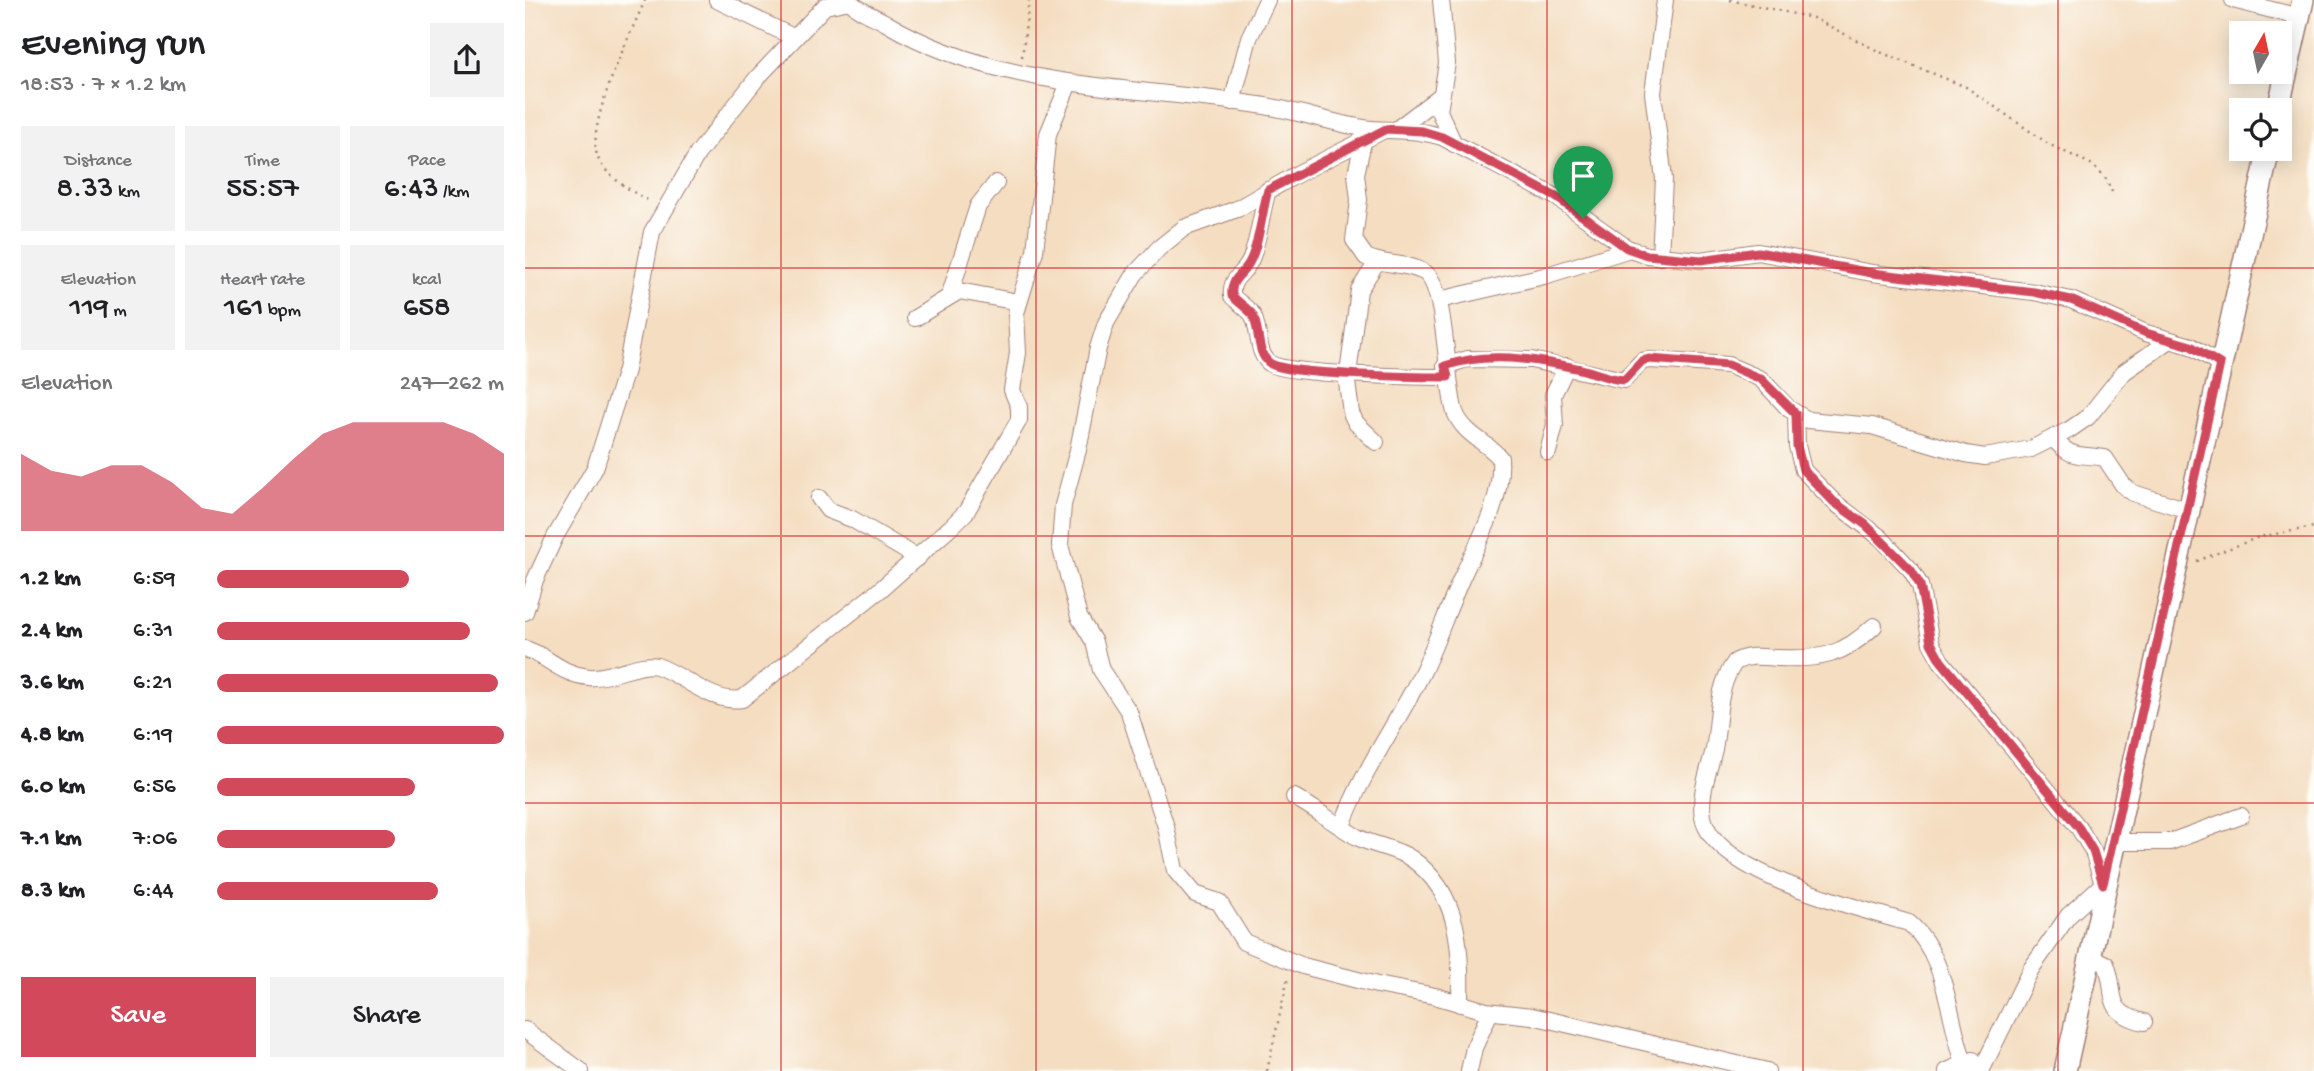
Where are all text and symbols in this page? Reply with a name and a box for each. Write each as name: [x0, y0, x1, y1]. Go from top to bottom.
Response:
north arrow: [2229, 21, 2293, 84]
map controls: [2229, 21, 2292, 161]
button: share: [430, 23, 504, 97]
text: Evening run: [21, 24, 205, 68]
text: 18:53 · 7 × 1.2 km: [21, 72, 186, 99]
button: locate: [2229, 98, 2292, 161]
pin: [1553, 146, 1613, 218]
text: Distance: [65, 150, 132, 173]
text: Time: [245, 150, 280, 173]
text: Pace: [408, 150, 445, 173]
icon: arrive: [1564, 157, 1602, 195]
text: 8.33: [56, 173, 113, 208]
text: 55:57: [226, 173, 299, 208]
text: 6:43: [384, 173, 439, 208]
text: km: [113, 181, 140, 204]
text: /km: [439, 181, 470, 204]
text: Elevation: [60, 269, 136, 292]
text: Heart rate: [220, 269, 305, 292]
text: kcal: [412, 269, 442, 292]
text: 119: [70, 292, 109, 327]
text: 161: [224, 292, 264, 327]
text: 658: [403, 292, 451, 327]
text: m: [109, 300, 127, 323]
text: bpm: [264, 300, 301, 323]
text: Elevation: [21, 371, 112, 398]
text: 247–262 m: [400, 371, 504, 398]
text: 1.2 km: [21, 566, 81, 593]
text: 6:59: [133, 566, 176, 593]
text: 2.4 km: [21, 618, 82, 645]
text: 6:31: [133, 618, 173, 645]
text: 3.6 km: [21, 670, 84, 697]
text: 6:21: [133, 670, 172, 697]
text: 4.8 km: [21, 722, 84, 749]
text: 6:19: [133, 722, 173, 749]
text: 6.0 km: [21, 774, 85, 801]
text: 6:56: [133, 774, 176, 801]
text: 7.1 km: [21, 826, 82, 853]
text: 7:06: [133, 826, 177, 853]
text: 8.3 km: [21, 878, 85, 905]
text: 6:44: [133, 878, 174, 905]
button: Save: [21, 977, 256, 1057]
button: Share: [270, 977, 504, 1057]

